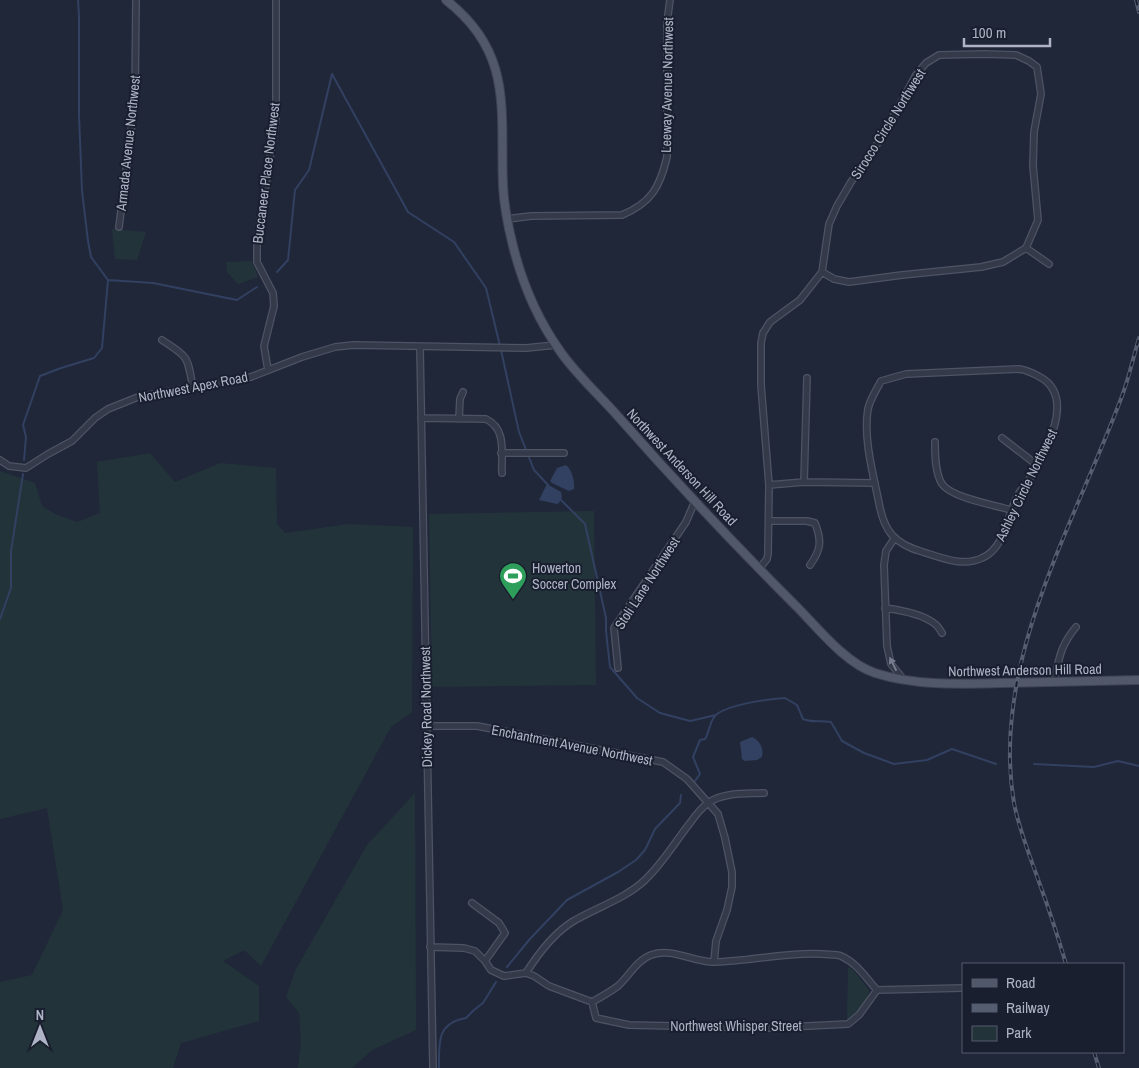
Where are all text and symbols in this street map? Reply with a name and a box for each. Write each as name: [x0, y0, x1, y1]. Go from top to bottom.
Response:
scale bar: [964, 15, 1050, 47]
street label: Leeway Avenue Northwest: [657, 17, 677, 153]
text: 100 m: [972, 22, 1006, 43]
street label: Sirocco Circle Northwest: [847, 65, 929, 183]
street label: Armada Avenue Northwest: [112, 74, 144, 213]
street label: Buccaneer Place Northwest: [248, 102, 284, 244]
street label: Northwest Apex Road: [137, 368, 249, 406]
street label: Northwest Anderson Hill Road: [623, 405, 741, 529]
street label: Ashley Circle Northwest: [991, 426, 1061, 545]
street label: Stoli Lane Northwest: [610, 533, 684, 633]
place label: Howerton Soccer Complex: [532, 559, 616, 593]
sports icon: Howerton Soccer Complex: [498, 561, 528, 600]
street label: Dickey Road Northwest: [416, 647, 436, 767]
one-way arrow: [889, 656, 897, 671]
street label: Northwest Anderson Hill Road: [948, 660, 1102, 680]
street label: Enchantment Avenue Northwest: [490, 721, 654, 769]
legend: [962, 963, 1124, 1053]
text: Road: [1006, 972, 1035, 993]
text: Railway: [1006, 997, 1051, 1018]
north arrow: [15, 1003, 65, 1053]
text: N: [36, 1006, 44, 1024]
street label: Northwest Whisper Street: [670, 1017, 802, 1035]
text: Park: [1006, 1022, 1032, 1043]

